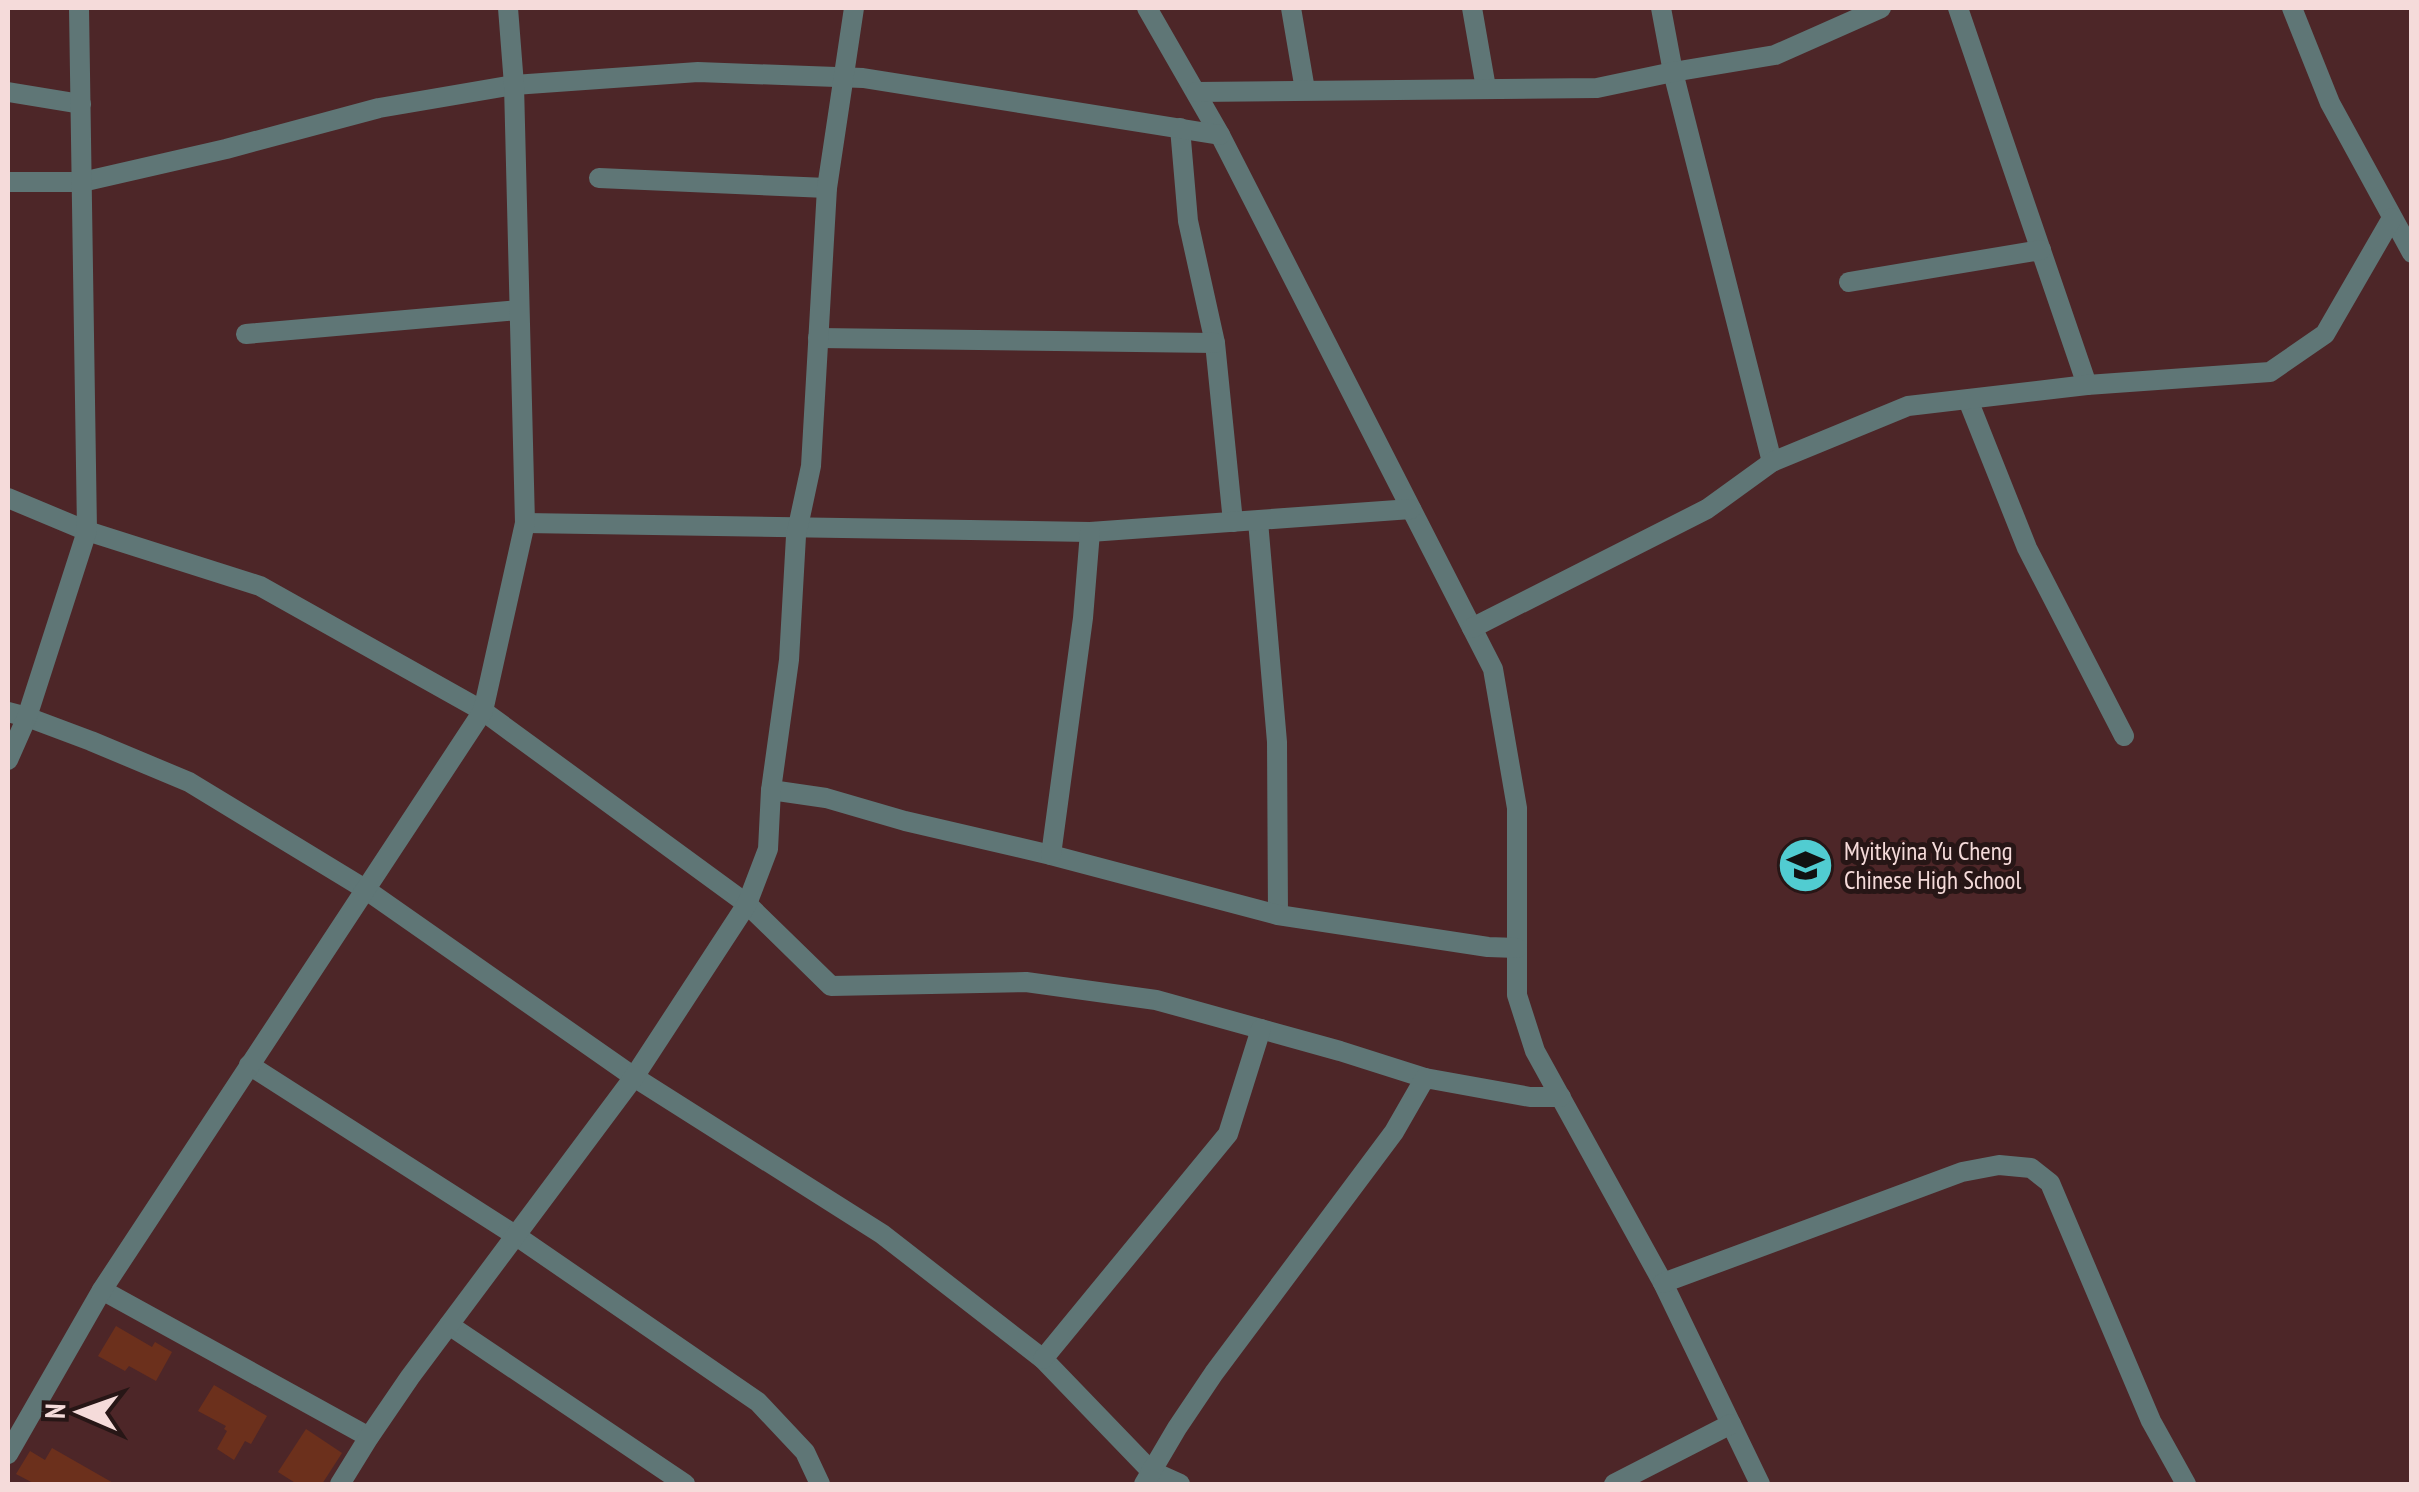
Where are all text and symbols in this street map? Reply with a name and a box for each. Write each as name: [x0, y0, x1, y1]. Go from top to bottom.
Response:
school or university icon: Myitkyina Yu Cheng Chinese High School: [1775, 835, 1835, 895]
place label: Myitkyina Yu Cheng Chinese High School: [1844, 835, 2021, 896]
north arrow: [30, 1362, 130, 1462]
text: N: [36, 1403, 73, 1419]

